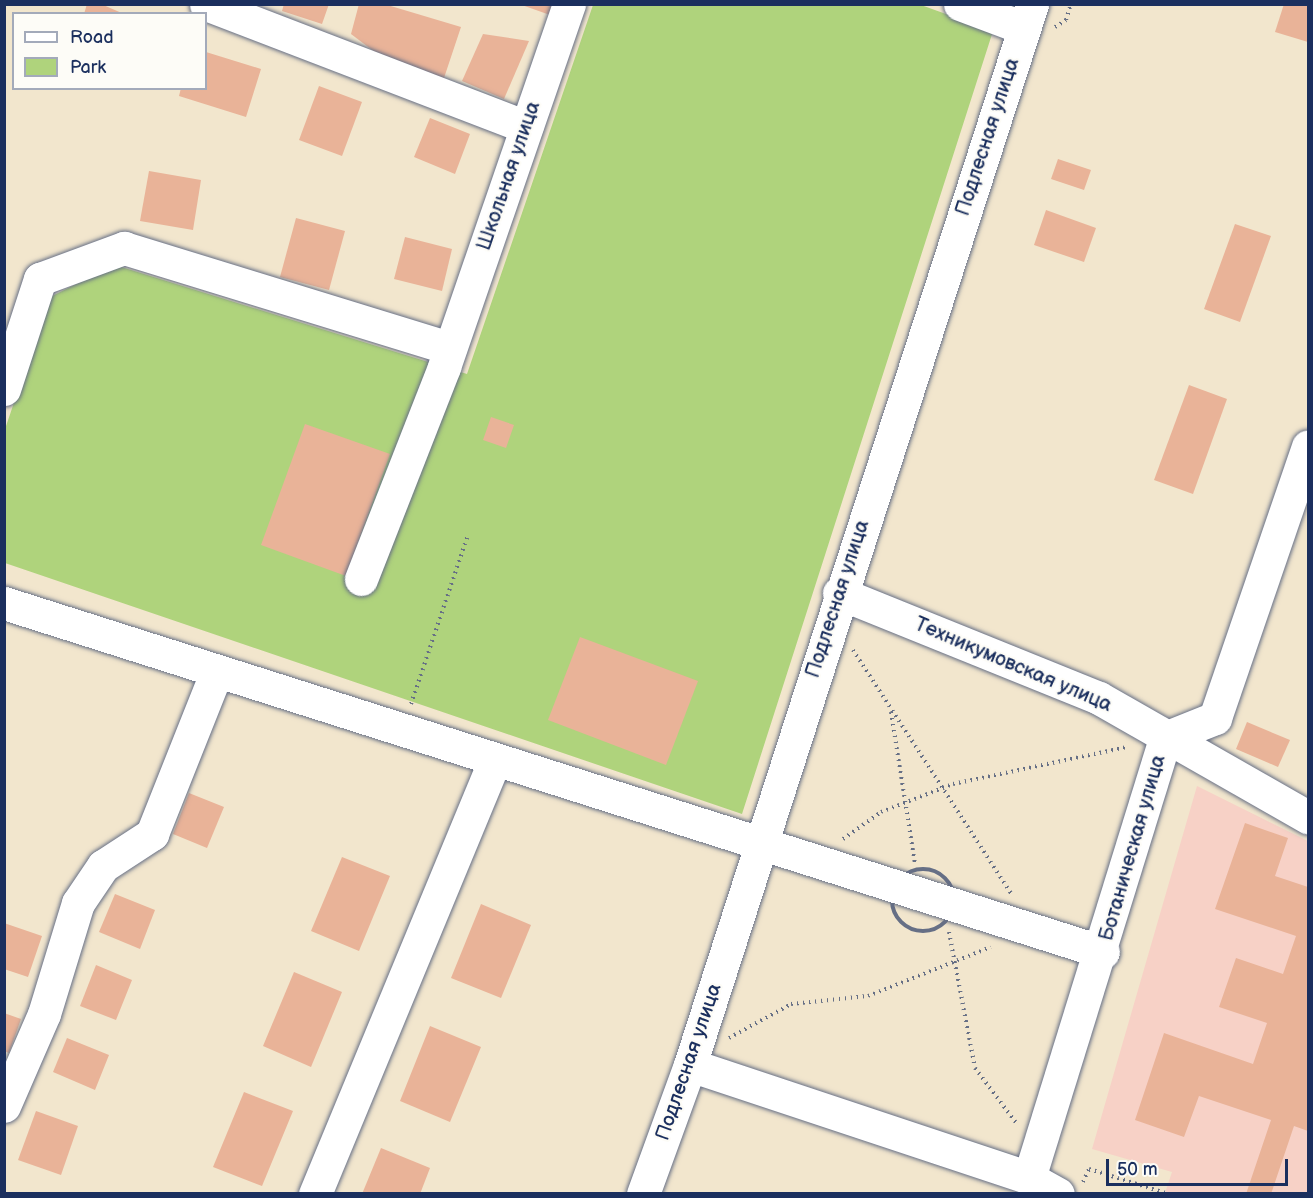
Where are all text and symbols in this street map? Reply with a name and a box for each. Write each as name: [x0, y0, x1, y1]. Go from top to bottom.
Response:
legend: [12, 12, 207, 90]
text: Road: [70, 27, 114, 48]
street label: Подлесная улица: [951, 55, 1025, 219]
text: Park: [70, 57, 106, 78]
street label: Школьная улица: [472, 98, 546, 254]
street label: Подлесная улица: [801, 517, 875, 681]
street label: Техникумовская улица: [911, 613, 1115, 717]
street label: Ботаническая улица: [1095, 752, 1171, 944]
street label: Подлесная улица: [651, 980, 727, 1144]
scale bar: [1109, 1147, 1290, 1185]
text: 50 m: [1117, 1159, 1158, 1180]

